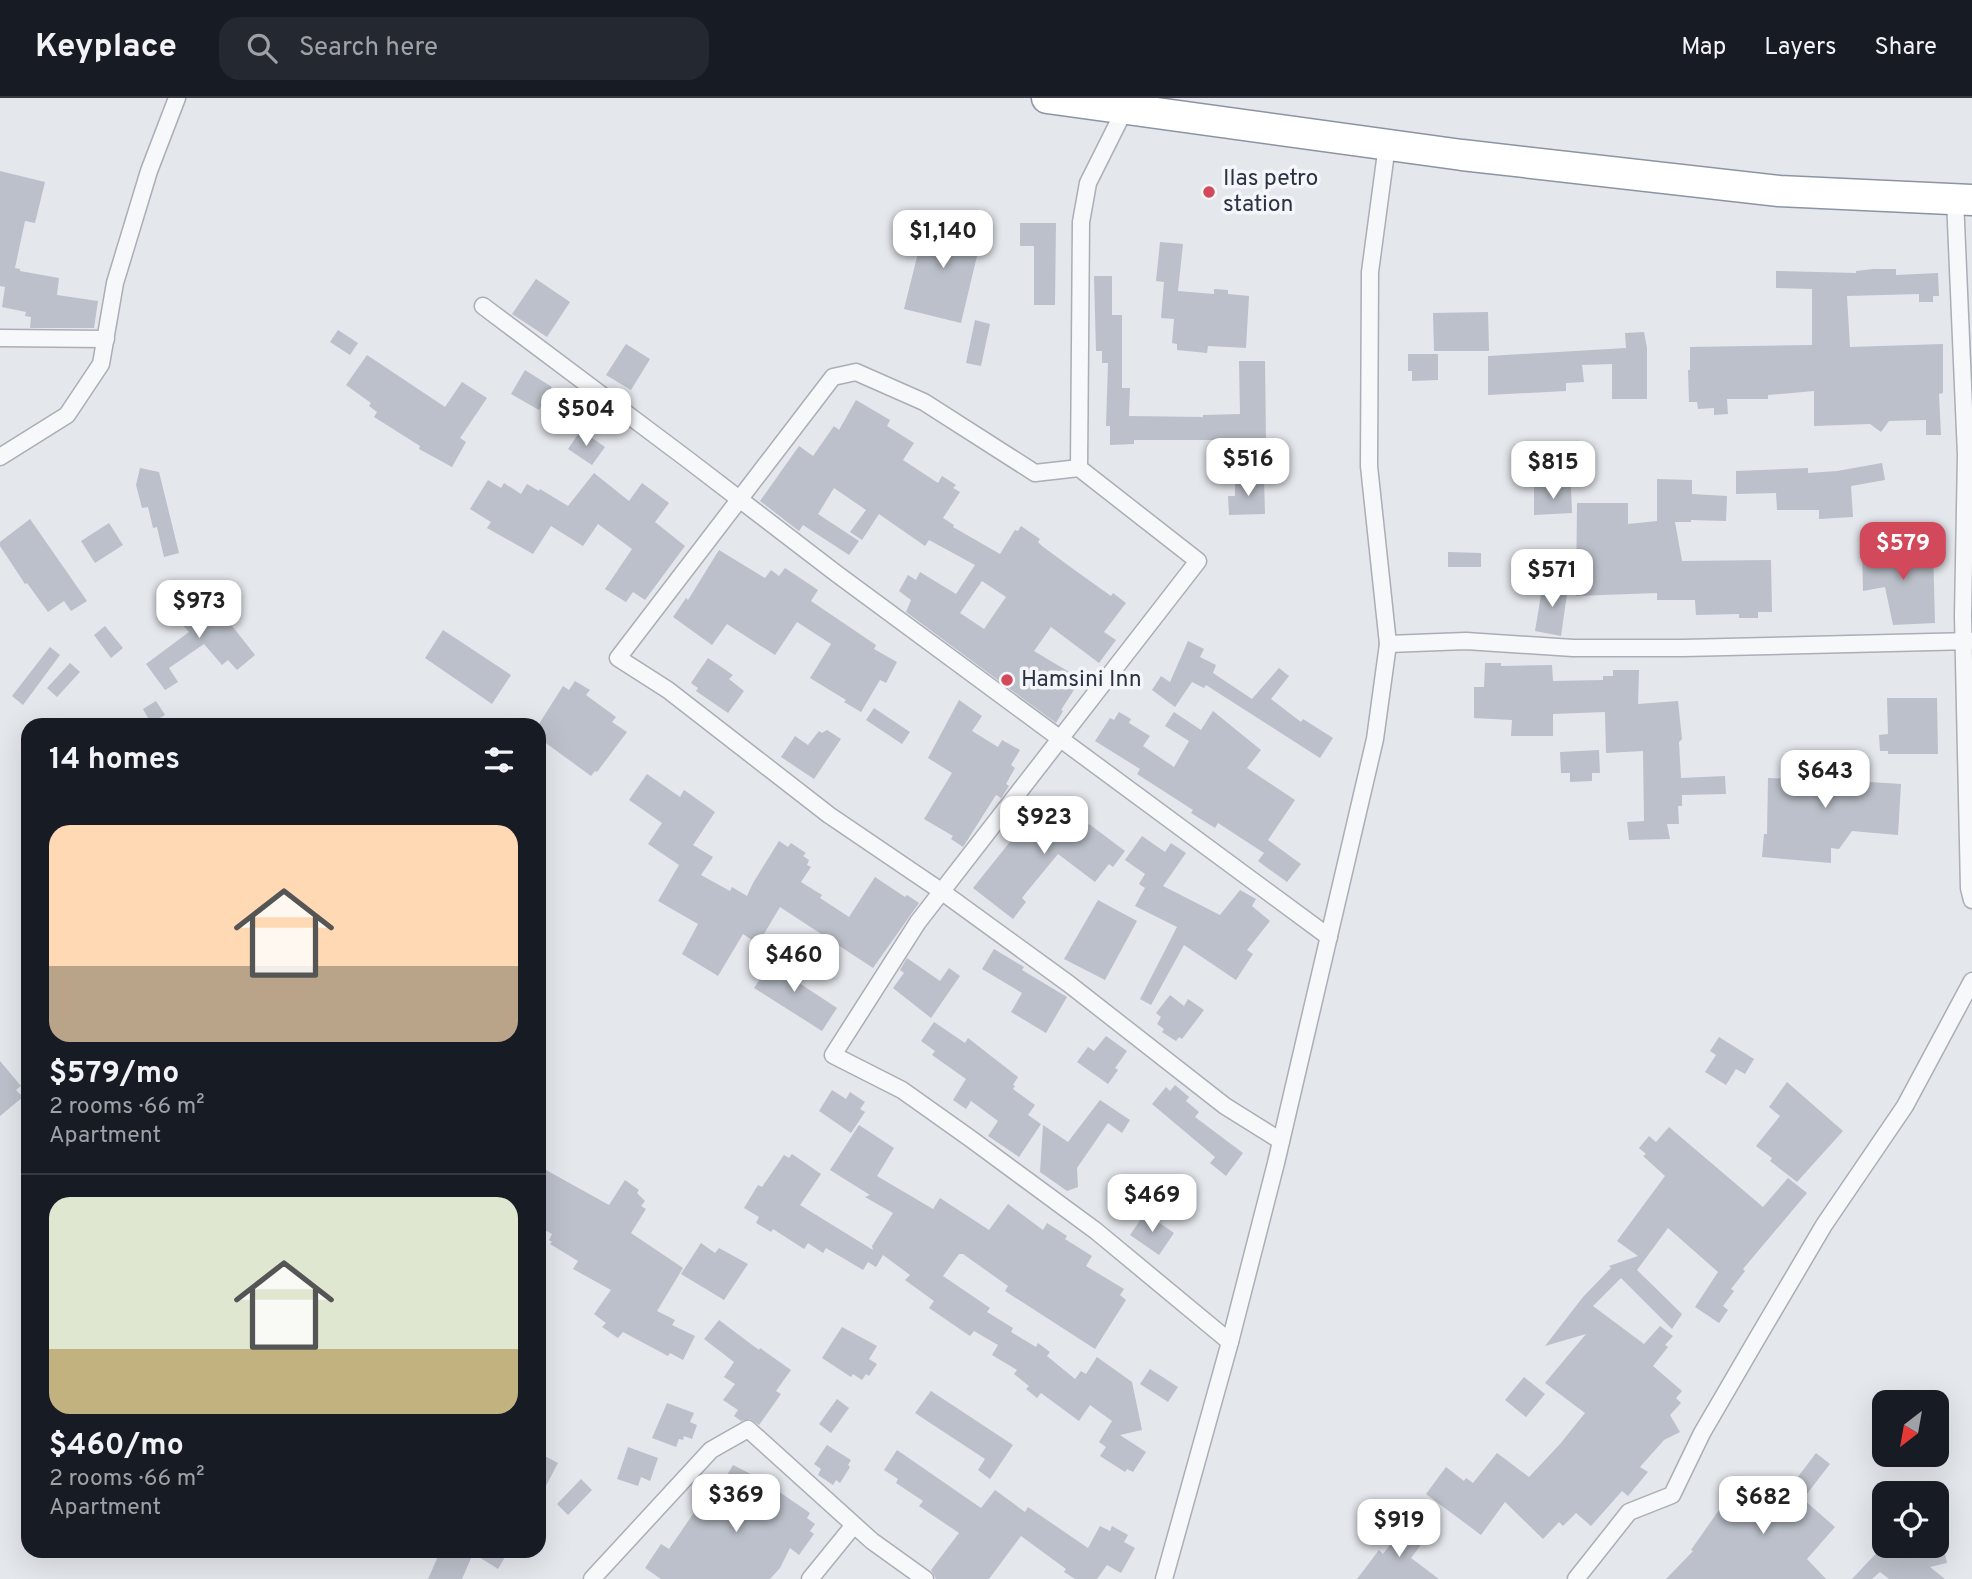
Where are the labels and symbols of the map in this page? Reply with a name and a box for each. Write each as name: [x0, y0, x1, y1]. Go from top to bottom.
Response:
place label: Ilas petro station: [1223, 165, 1318, 220]
marker: Ilas petro station: [1201, 184, 1217, 200]
pin: $1,140: [886, 211, 1000, 270]
pin: $504: [545, 388, 627, 448]
pin: $516: [1207, 438, 1289, 498]
pin: $815: [1512, 442, 1594, 501]
pin: $579: [1862, 522, 1944, 582]
pin: $571: [1511, 550, 1593, 609]
pin: $973: [158, 580, 240, 640]
place label: Hamsini Inn: [1021, 666, 1142, 695]
marker: Hamsini Inn: [999, 672, 1015, 688]
pin: $643: [1784, 750, 1866, 810]
pin: $923: [1003, 796, 1085, 856]
pin: $460: [753, 934, 835, 994]
pin: $469: [1111, 1174, 1193, 1234]
north arrow: [1872, 1390, 1950, 1466]
pin: $369: [695, 1474, 777, 1534]
pin: $682: [1722, 1476, 1804, 1536]
pin: $919: [1358, 1500, 1440, 1559]

